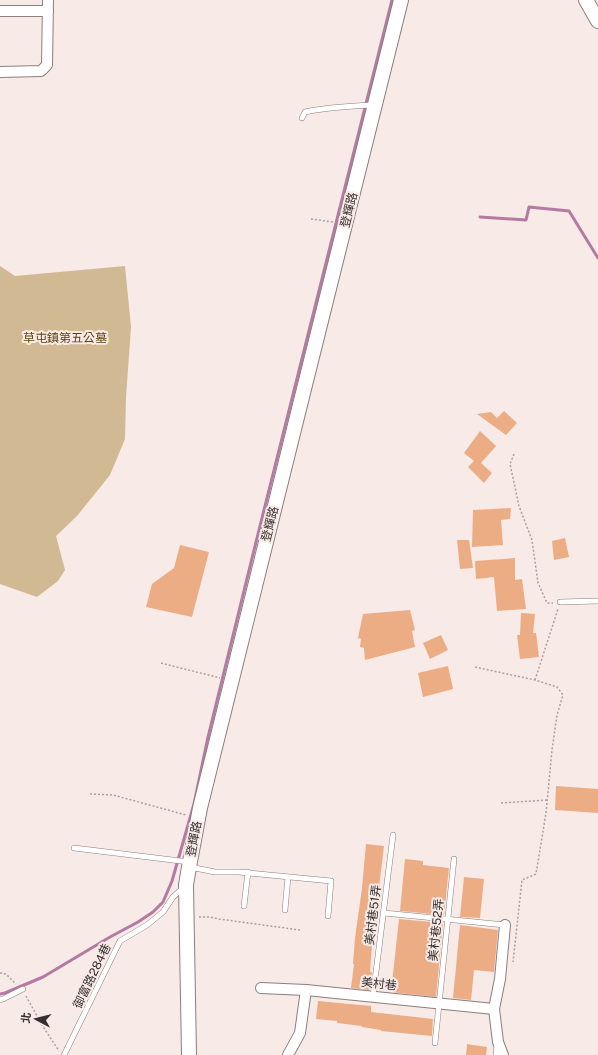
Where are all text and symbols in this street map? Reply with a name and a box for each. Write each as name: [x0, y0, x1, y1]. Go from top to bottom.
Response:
street label: 登輝路: [338, 191, 360, 229]
park label: 草屯鎮第五公墓: [23, 331, 107, 345]
street label: 登輝路: [259, 505, 281, 543]
street label: 登輝路: [184, 820, 204, 858]
street label: 美村巷51弄: [362, 884, 384, 946]
street label: 美村巷52弄: [426, 898, 446, 962]
street label: 御富路284巷: [70, 941, 114, 1011]
street label: 美村巷: [360, 975, 398, 993]
north arrow: [16, 999, 56, 1039]
text: 北: [19, 1012, 33, 1024]

